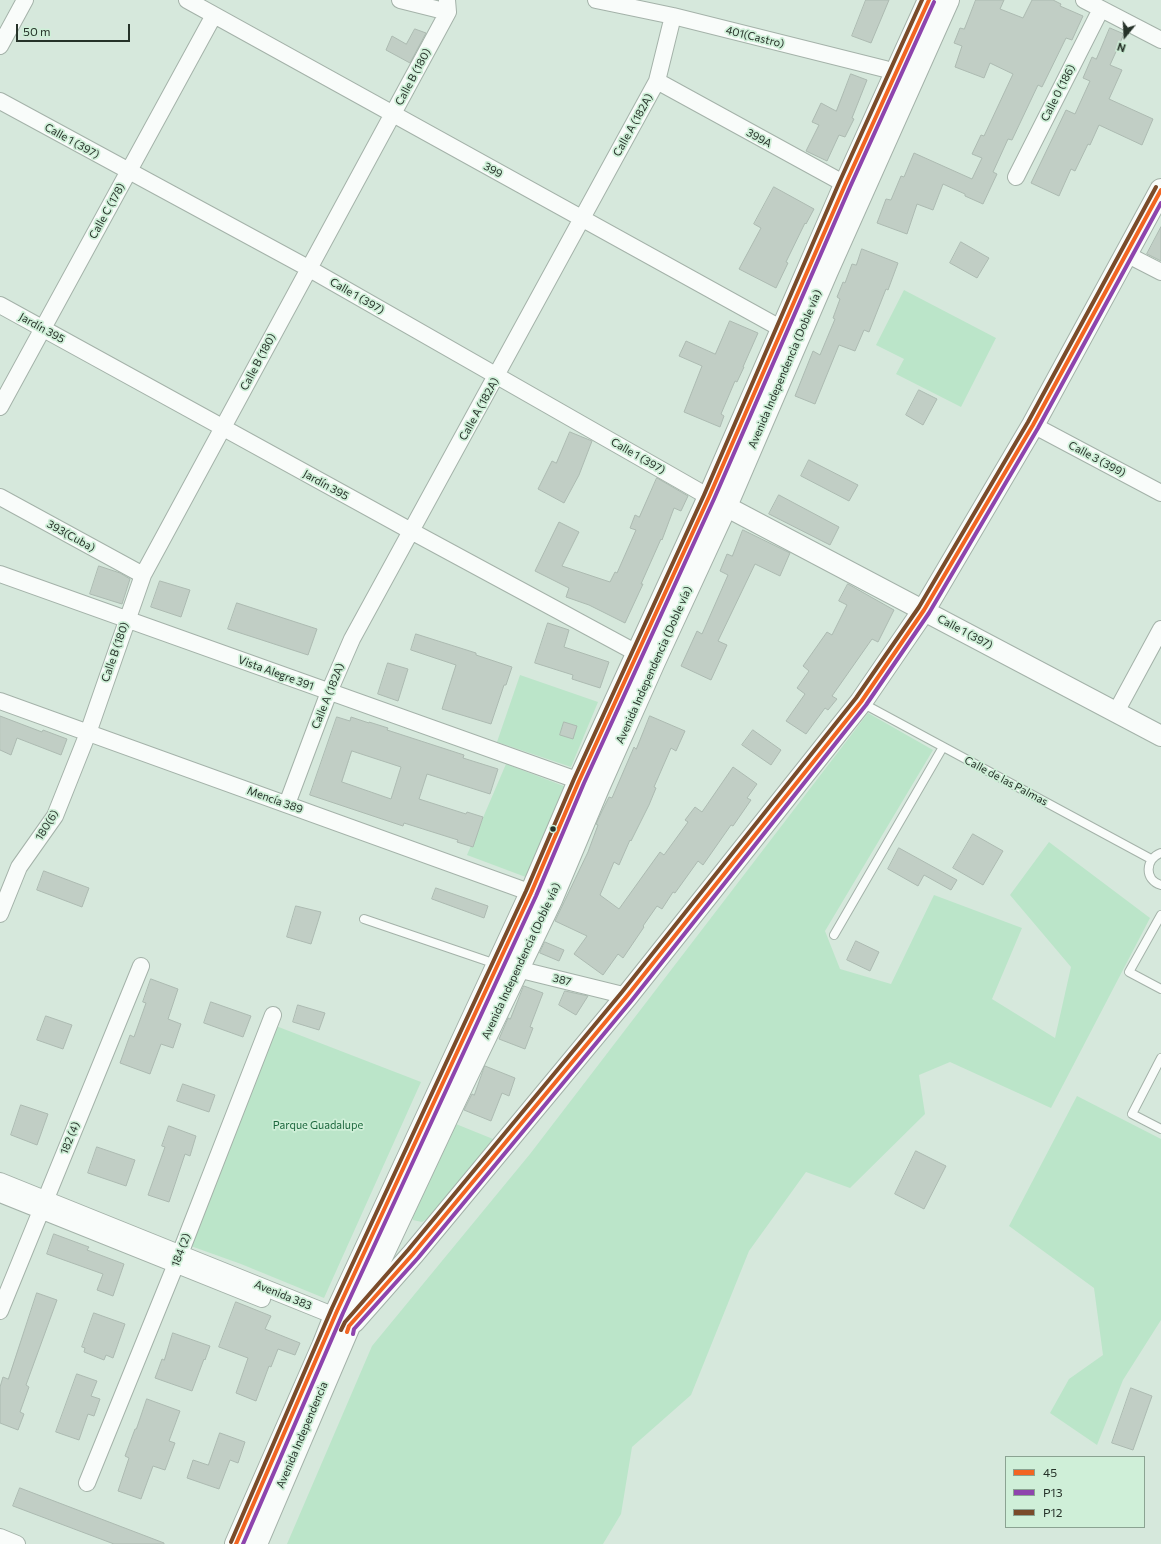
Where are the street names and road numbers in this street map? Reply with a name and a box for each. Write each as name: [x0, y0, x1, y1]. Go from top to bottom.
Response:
street label: 401(Castro): [724, 23, 786, 51]
street label: Calle B (180): [392, 46, 434, 108]
street label: Calle 0 (186): [1038, 62, 1078, 124]
street label: Calle A (182A): [610, 91, 656, 159]
street label: Calle 1 (397): [42, 121, 102, 161]
street label: 399A: [744, 126, 774, 150]
street label: 399: [481, 159, 505, 181]
street label: Calle C (178): [86, 181, 128, 241]
street label: Calle 1 (397): [327, 275, 387, 317]
street label: Avenida Independencia (Doble vía): [746, 288, 824, 450]
street label: Jardín 395: [17, 310, 67, 346]
street label: Calle B (180): [237, 331, 279, 393]
street label: Calle A (182A): [456, 375, 502, 443]
street label: Calle 1 (397): [608, 435, 668, 477]
street label: Calle 3 (399): [1066, 438, 1128, 480]
street label: Jardín 395: [301, 467, 351, 503]
street label: 393(Cuba): [45, 517, 97, 555]
street label: Avenida Independencia (Doble vía): [613, 584, 695, 746]
street label: Calle 1 (397): [935, 612, 995, 652]
street label: Calle B (180): [99, 620, 131, 684]
street label: Vista Alegre 391: [236, 653, 316, 693]
street label: Calle A (182A): [309, 661, 347, 731]
street label: Calle de las Palmas: [962, 753, 1050, 809]
street label: Mencía 389: [245, 784, 305, 816]
street label: 180(6): [33, 807, 61, 843]
street label: Avenida Independencia (Doble vía): [479, 881, 563, 1041]
street label: 387: [551, 971, 573, 989]
street label: 182 (4): [58, 1120, 82, 1156]
street label: 184 (2): [169, 1231, 193, 1269]
street label: Avenida 383: [252, 1277, 314, 1313]
street label: Avenida Independencia: [274, 1380, 330, 1490]

